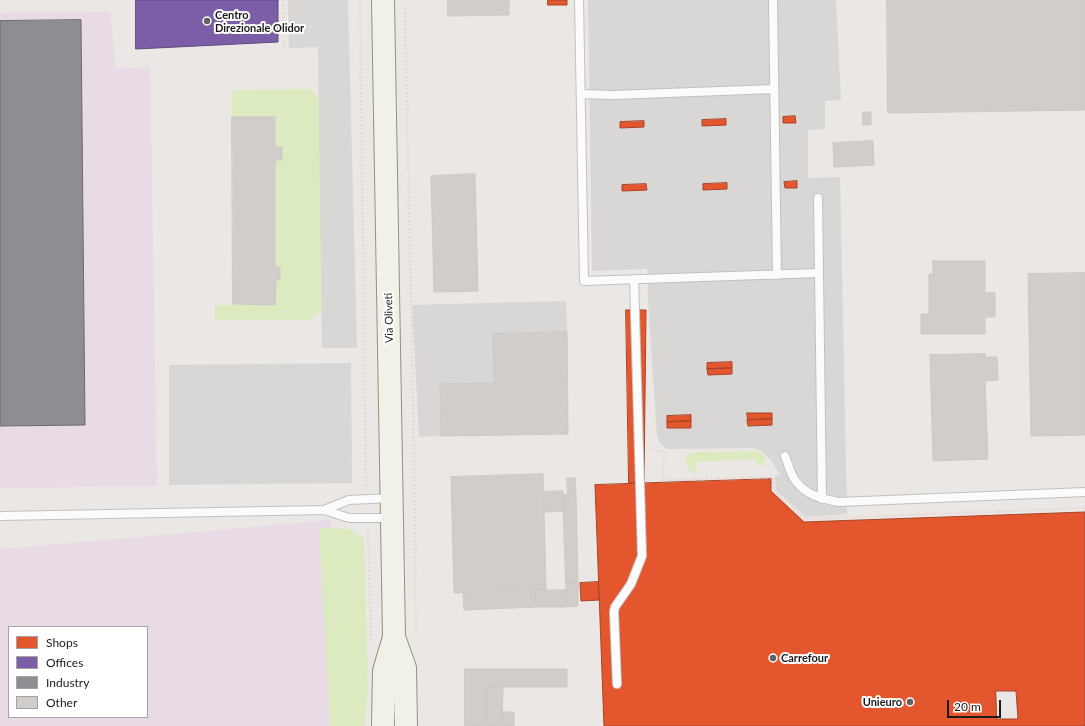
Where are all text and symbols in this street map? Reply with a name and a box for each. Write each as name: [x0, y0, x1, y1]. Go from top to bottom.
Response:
place label: Centro Direzionale Olidor: [215, 8, 304, 34]
marker: Centro Direzionale Olidor: [202, 16, 212, 26]
street label: Via Oliveti: [382, 293, 396, 343]
legend: [8, 626, 148, 718]
text: Shops: [46, 635, 78, 650]
place label: Carrefour: [781, 651, 828, 665]
marker: Carrefour: [768, 653, 778, 663]
text: Offices: [46, 655, 83, 670]
text: Industry: [46, 675, 89, 690]
scale bar: [949, 692, 1003, 718]
text: Other: [46, 695, 77, 710]
place label: Unieuro: [863, 695, 902, 709]
marker: Unieuro: [905, 697, 915, 707]
text: 20 m: [954, 699, 981, 714]

